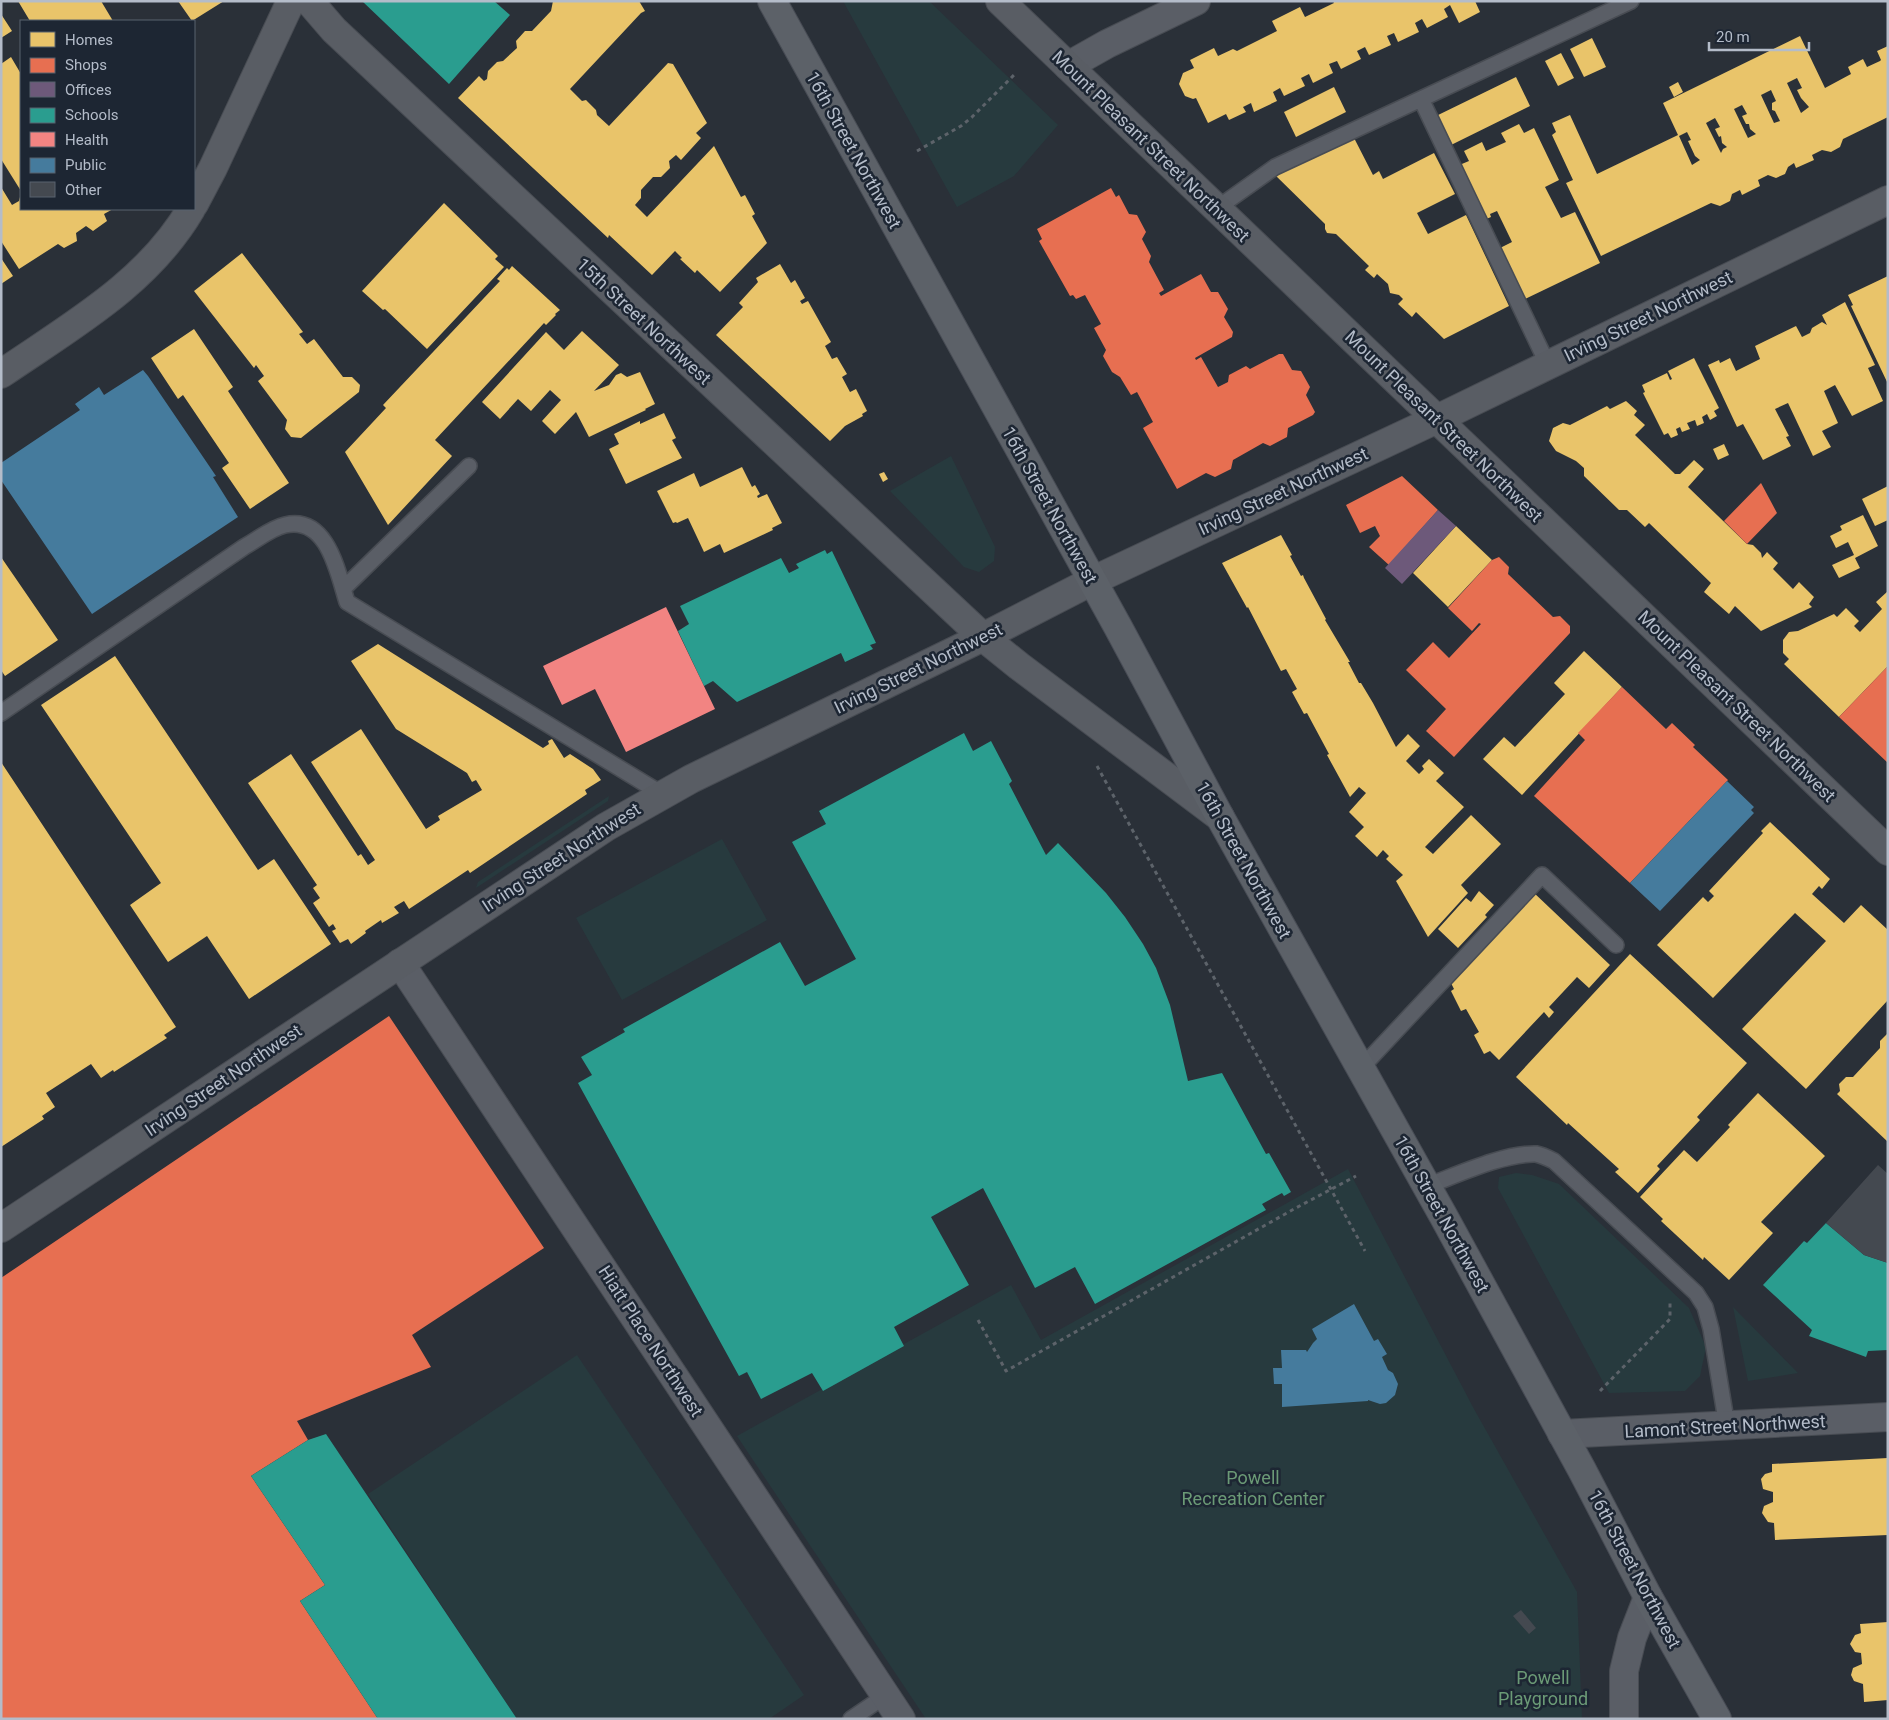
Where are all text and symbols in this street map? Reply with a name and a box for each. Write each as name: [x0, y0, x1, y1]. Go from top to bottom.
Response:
legend: [20, 20, 195, 210]
scale bar: [1709, 20, 1809, 52]
text: 20 m: [1716, 28, 1750, 46]
text: Homes: [65, 31, 113, 49]
street label: Mount Pleasant Street Northwest: [1048, 46, 1254, 246]
text: Shops: [65, 56, 107, 74]
street label: 16th Street Northwest: [802, 68, 906, 232]
text: Offices: [65, 81, 112, 99]
text: Schools: [65, 106, 119, 124]
text: Health: [65, 131, 109, 149]
text: Public: [65, 156, 106, 174]
text: Other: [65, 181, 102, 199]
street label: 15th Street Northwest: [572, 253, 716, 389]
street label: Irving Street Northwest: [1561, 266, 1736, 366]
street label: Mount Pleasant Street Northwest: [1341, 326, 1547, 526]
street label: 16th Street Northwest: [998, 423, 1102, 587]
street label: Irving Street Northwest: [1195, 442, 1371, 539]
street label: Mount Pleasant Street Northwest: [1634, 606, 1840, 806]
street label: Irving Street Northwest: [831, 618, 1006, 718]
street label: 16th Street Northwest: [1192, 778, 1296, 942]
street label: Irving Street Northwest: [478, 798, 644, 916]
street label: Irving Street Northwest: [141, 1020, 305, 1140]
street label: 16th Street Northwest: [1390, 1132, 1494, 1296]
street label: Hiatt Place Northwest: [594, 1262, 708, 1421]
street label: Lamont Street Northwest: [1624, 1410, 1826, 1442]
park label: Powell Recreation Center: [1182, 1467, 1325, 1509]
street label: 16th Street Northwest: [1584, 1486, 1686, 1652]
park label: Powell Playground: [1498, 1667, 1588, 1709]

